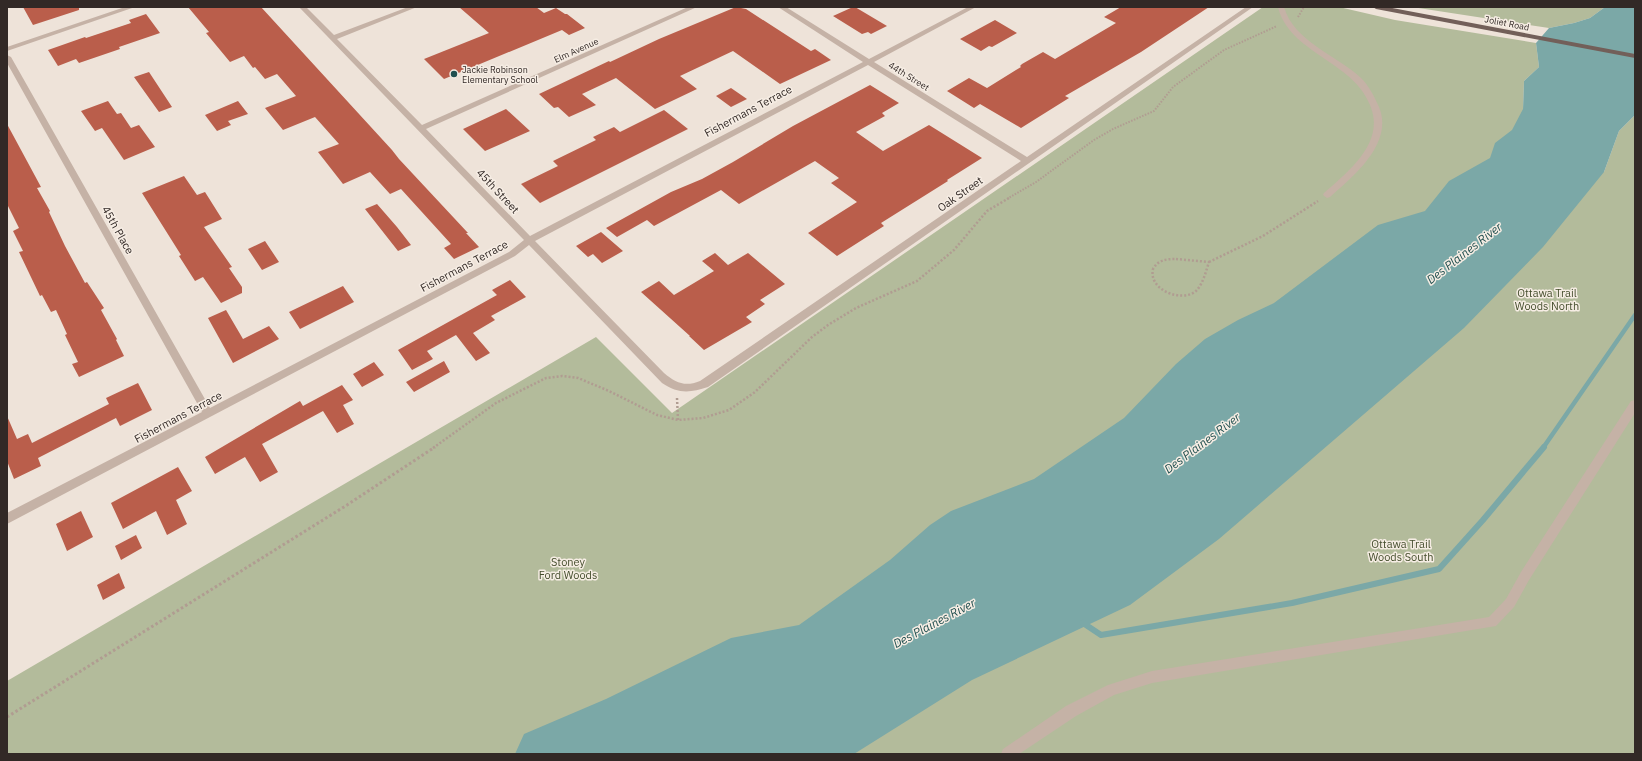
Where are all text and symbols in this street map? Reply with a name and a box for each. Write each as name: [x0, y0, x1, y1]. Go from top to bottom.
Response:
street label: Joliet Road: [1484, 13, 1530, 33]
street label: Elm Avenue: [552, 35, 600, 65]
street label: 44th Street: [887, 59, 931, 93]
place label: Jackie Robinson Elementary School: [462, 64, 538, 85]
marker: Jackie Robinson Elementary School: [449, 69, 459, 79]
street label: Fishermans Terrace: [702, 82, 794, 140]
street label: 45th Street: [474, 166, 522, 216]
street label: Oak Street: [935, 173, 986, 215]
street label: 45th Place: [99, 203, 137, 257]
water label: Des Plaines River: [1423, 219, 1505, 287]
street label: Fishermans Terrace: [418, 237, 510, 295]
park label: Ottawa Trail Woods North: [1515, 286, 1579, 313]
street label: Fishermans Terrace: [132, 388, 224, 446]
water label: Des Plaines River: [1161, 409, 1243, 476]
park label: Ottawa Trail Woods South: [1368, 537, 1434, 564]
park label: Stoney Ford Woods: [539, 555, 597, 582]
water label: Des Plaines River: [890, 595, 978, 651]

